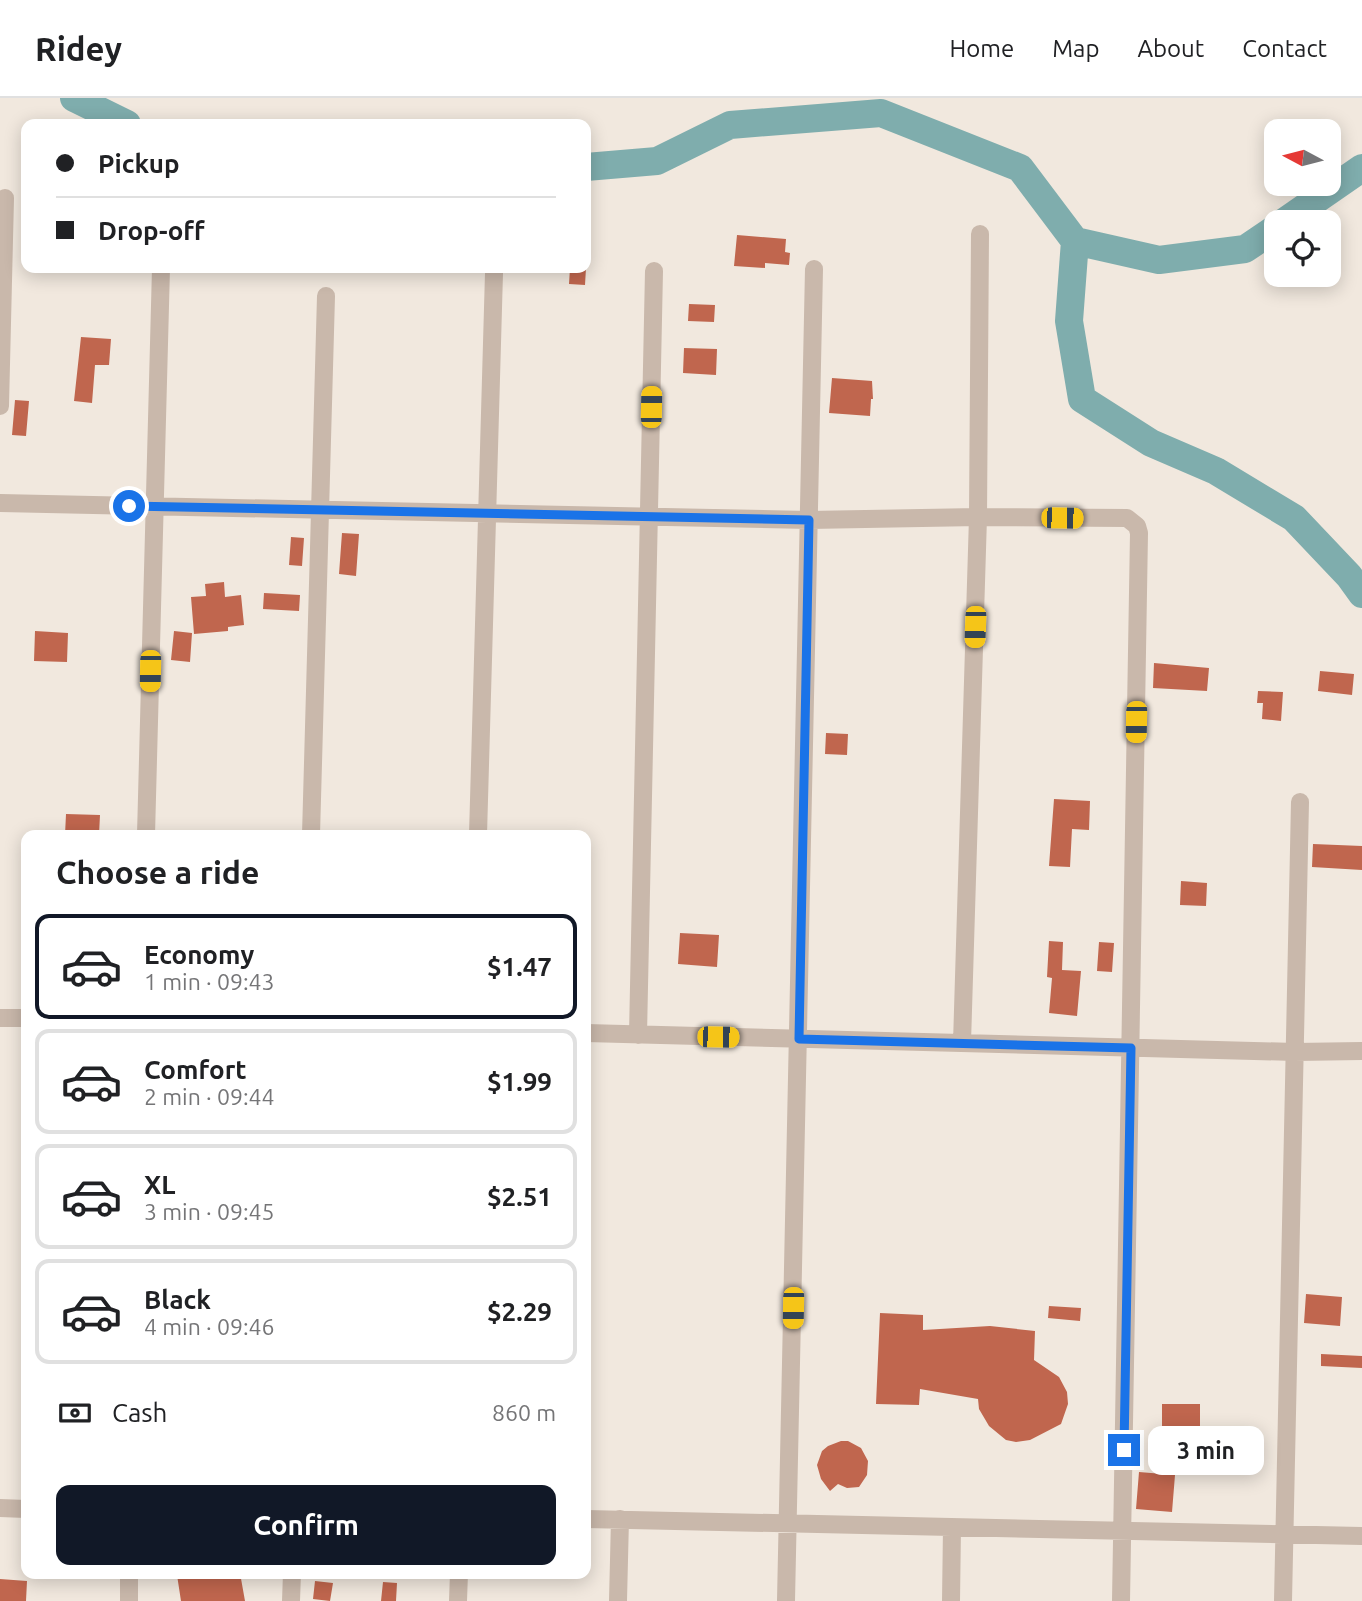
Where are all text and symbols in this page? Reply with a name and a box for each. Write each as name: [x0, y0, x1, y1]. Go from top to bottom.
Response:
text: Ridey: [35, 30, 122, 67]
text: Home: [949, 35, 1014, 62]
text: Map: [1052, 35, 1099, 62]
text: About: [1137, 35, 1204, 62]
text: Contact: [1242, 35, 1327, 62]
north arrow: [1264, 119, 1340, 196]
map controls: [1264, 119, 1341, 287]
text: Pickup: [98, 149, 180, 178]
button: locate: [1264, 210, 1341, 287]
text: Drop-off: [98, 216, 205, 245]
car: [641, 386, 662, 428]
route start: [113, 490, 145, 522]
car: [1041, 507, 1084, 529]
car: [964, 606, 987, 648]
car: [140, 650, 161, 692]
car: [1126, 701, 1147, 743]
text: Choose a ride: [56, 854, 259, 890]
icon: car: [60, 935, 123, 998]
text: Economy: [144, 940, 254, 969]
text: $1.47: [487, 952, 552, 981]
text: 1 min · 09:43: [144, 969, 275, 994]
car: [697, 1026, 740, 1048]
icon: car: [60, 1050, 123, 1113]
text: Comfort: [144, 1055, 247, 1084]
text: $1.99: [487, 1067, 552, 1096]
text: 2 min · 09:44: [144, 1084, 275, 1109]
icon: car: [60, 1165, 123, 1228]
text: XL: [144, 1170, 175, 1199]
text: $2.51: [487, 1182, 552, 1211]
text: 3 min · 09:45: [144, 1199, 275, 1224]
icon: car: [60, 1280, 123, 1343]
text: Black: [144, 1285, 211, 1314]
car: [783, 1287, 804, 1329]
text: $2.29: [487, 1297, 552, 1326]
text: 4 min · 09:46: [144, 1314, 275, 1339]
icon: cash: [56, 1394, 94, 1432]
text: Cash: [112, 1398, 167, 1427]
text: 860 m: [492, 1400, 556, 1425]
callout: 3 min: [1148, 1426, 1264, 1474]
route end: [1108, 1434, 1140, 1466]
text: 3 min: [1177, 1438, 1235, 1463]
button: Confirm: [56, 1485, 556, 1565]

